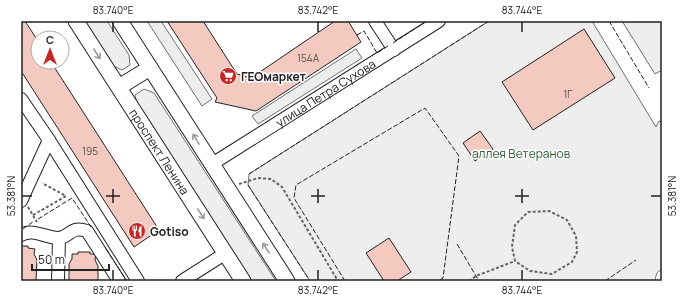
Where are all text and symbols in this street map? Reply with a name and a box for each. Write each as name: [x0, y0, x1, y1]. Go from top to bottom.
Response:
text: 83.740°E: [93, 3, 134, 17]
text: 83.742°E: [298, 3, 338, 17]
text: 83.744°E: [502, 3, 543, 17]
north arrow: [30, 30, 70, 70]
text: С: [46, 32, 54, 47]
one-way arrow: [94, 48, 102, 60]
house number: 154А: [297, 51, 320, 65]
street label: улица Петра Сухова: [272, 55, 379, 130]
supermarket icon: ГЕОмаркет: [218, 66, 238, 86]
place label: ГЕОмаркет: [241, 68, 306, 85]
house number: 1Г: [563, 87, 573, 101]
street label: проспект Ленина: [126, 105, 194, 198]
one-way arrow: [192, 134, 200, 145]
house number: 195: [82, 144, 98, 158]
park label: аллея Ветеранов: [472, 145, 571, 162]
text: 53.381°N: [4, 176, 18, 216]
text: 53.381°N: [665, 176, 679, 216]
one-way arrow: [197, 208, 205, 220]
restaurant icon: Gotiso: [127, 221, 147, 241]
place label: Gotiso: [150, 223, 189, 240]
one-way arrow: [262, 243, 270, 254]
scale bar: [32, 246, 109, 272]
text: 50 m: [38, 251, 65, 268]
text: 83.740°E: [93, 283, 134, 297]
text: 83.742°E: [298, 283, 338, 297]
text: 83.744°E: [502, 283, 543, 297]

